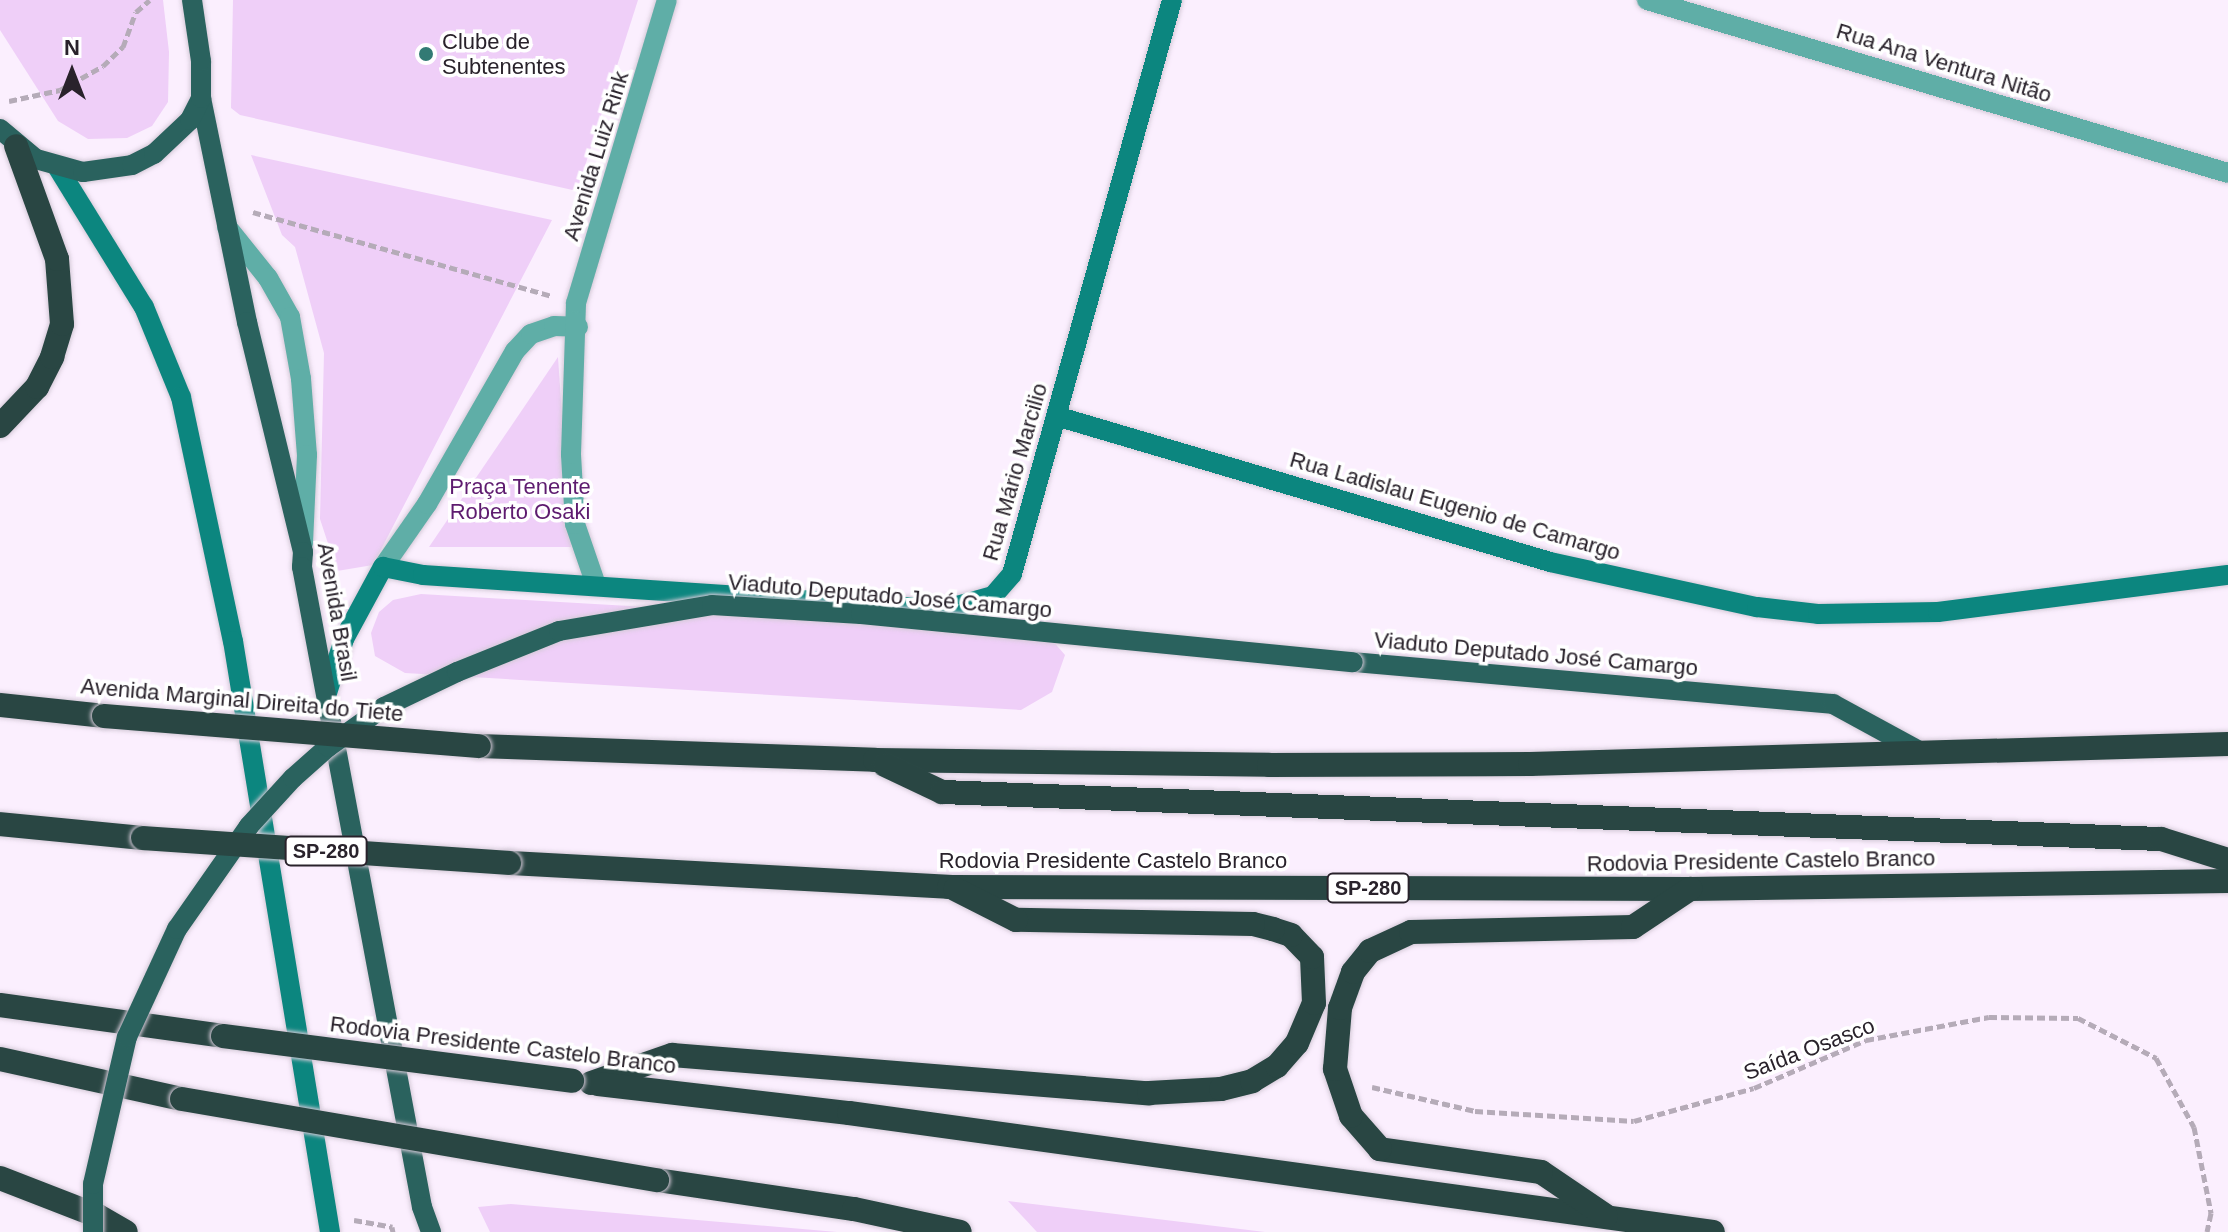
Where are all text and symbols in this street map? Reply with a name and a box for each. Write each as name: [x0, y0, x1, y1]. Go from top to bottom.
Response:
street label: Rua Ana Ventura Nitão: [1833, 17, 2055, 109]
place label: Clube de Subtenentes: [442, 28, 566, 80]
north arrow: [32, 32, 112, 112]
text: N: [64, 35, 80, 60]
marker: Clube de Subtenentes: [417, 45, 435, 63]
street label: Avenida Luiz Rink: [558, 68, 634, 244]
street label: Rua Mário Marcilio: [977, 380, 1053, 564]
street label: Rua Ladislau Eugenio de Camargo: [1287, 446, 1623, 566]
park label: Praça Tenente Roberto Osaki: [449, 473, 591, 524]
street label: Avenida Brasil: [312, 541, 362, 683]
street label: Viaduto Deputado José Camargo: [727, 569, 1053, 623]
street label: Viaduto Deputado José Camargo: [1373, 627, 1699, 681]
street label: Avenida Marginal Direita do Tiete: [79, 673, 405, 727]
road number: SP-280: [284, 835, 368, 867]
street label: Rodovia Presidente Castelo Branco: [1587, 845, 1935, 877]
street label: Rodovia Presidente Castelo Branco: [939, 848, 1287, 874]
road number: SP-280: [1326, 872, 1410, 904]
street label: Rodovia Presidente Castelo Branco: [328, 1011, 678, 1079]
street label: Saída Osasco: [1740, 1012, 1878, 1086]

